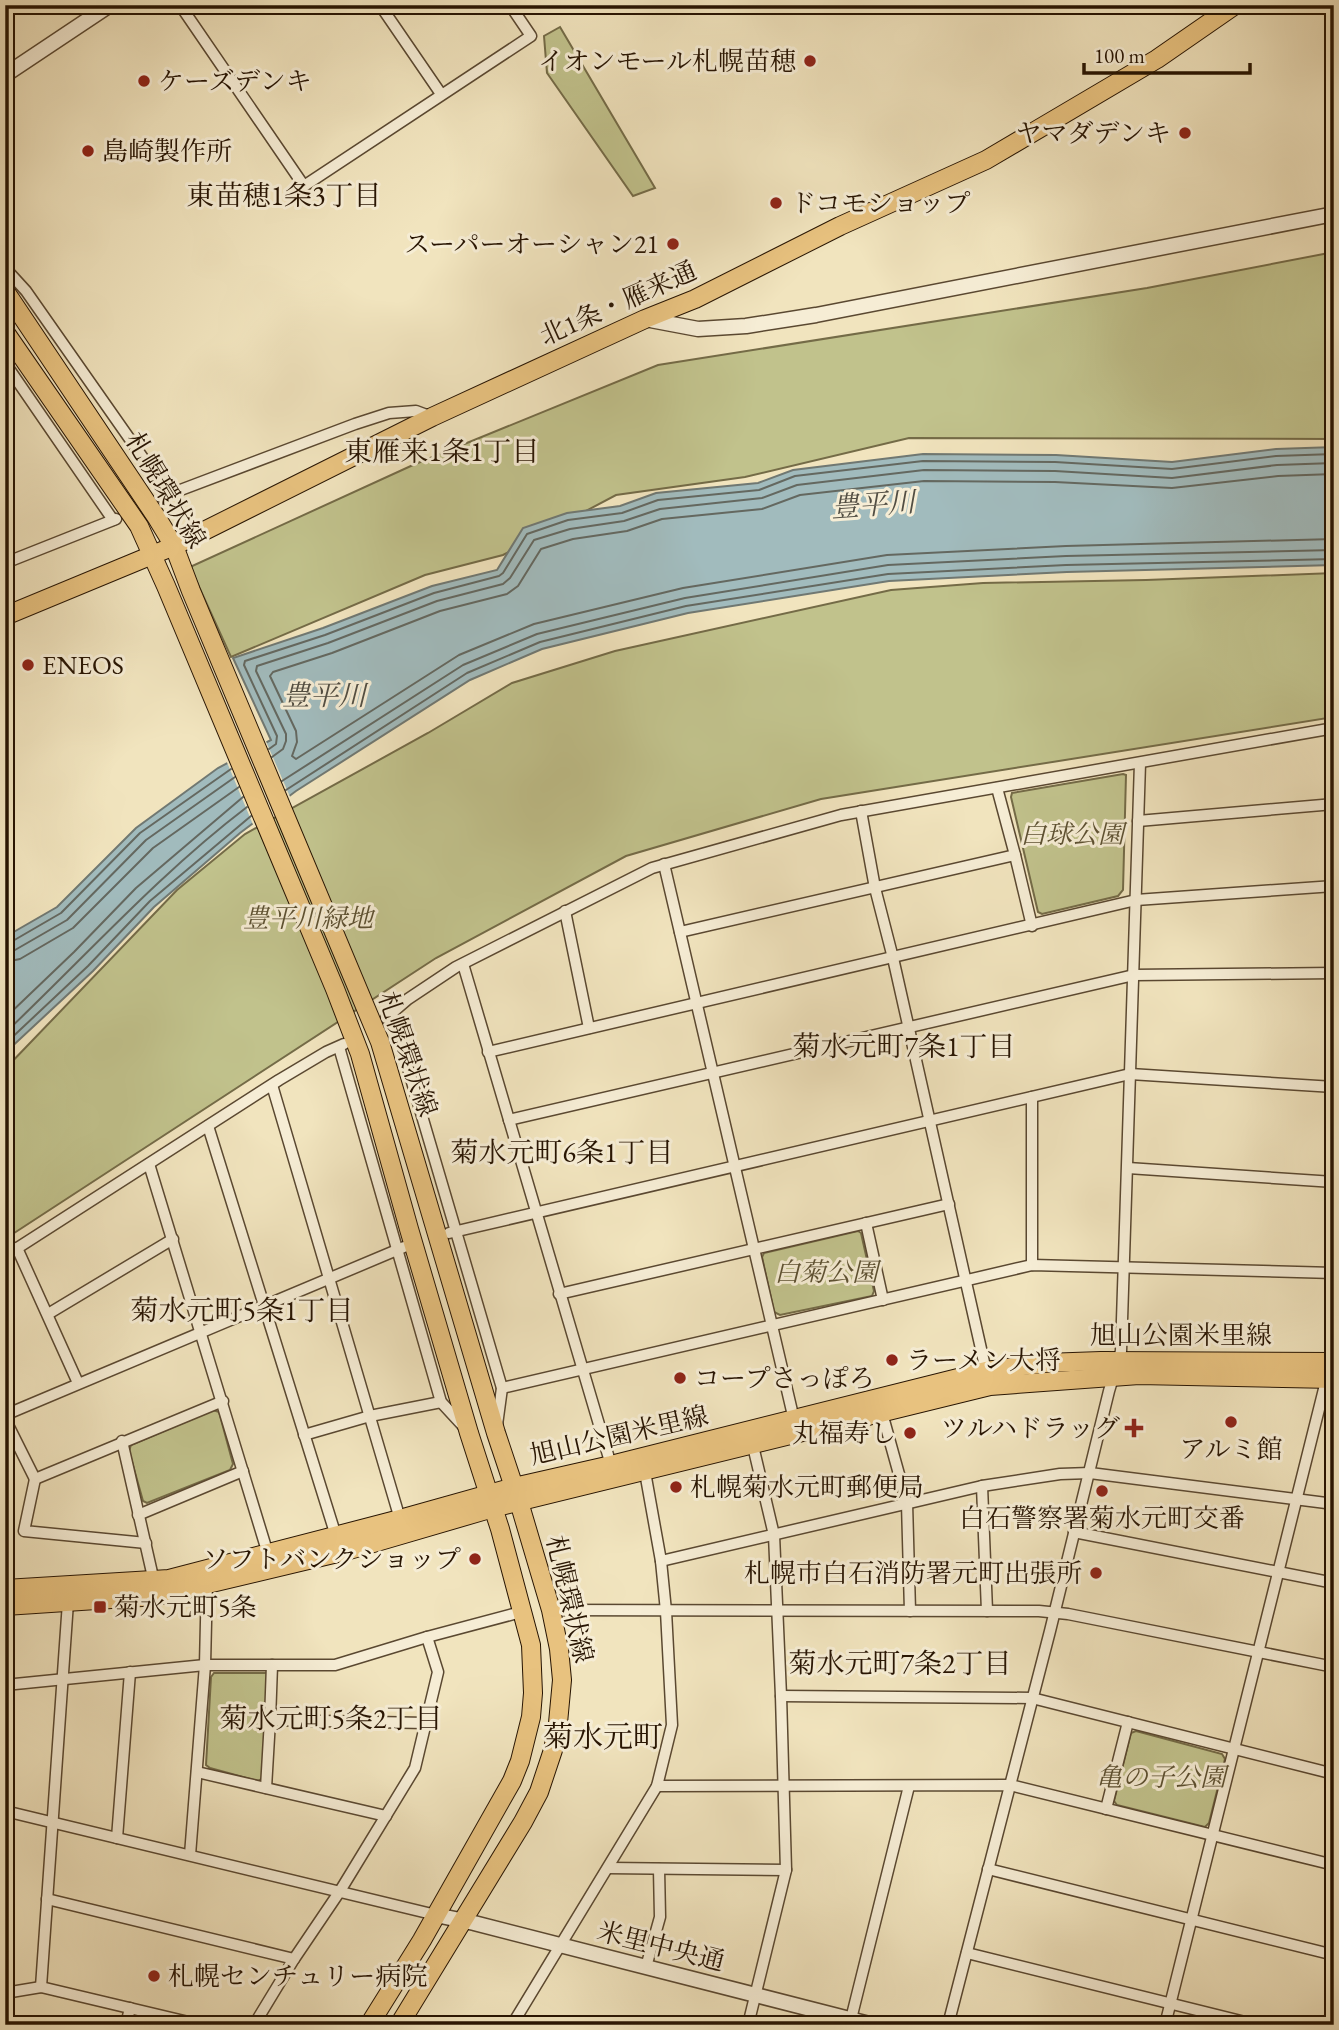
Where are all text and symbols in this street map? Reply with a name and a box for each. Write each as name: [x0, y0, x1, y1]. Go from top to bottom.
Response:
scale bar: [1084, 32, 1250, 76]
text: 100 m: [1094, 42, 1145, 69]
place label: イオンモール札幌苗穂: [538, 44, 796, 78]
marker: イオンモール札幌苗穂: [802, 53, 818, 69]
place label: ケーズデンキ: [158, 64, 312, 98]
marker: ケーズデンキ: [136, 73, 152, 89]
place label: ヤマダデンキ: [1016, 116, 1171, 150]
marker: ヤマダデンキ: [1177, 125, 1193, 141]
place label: 島崎製作所: [102, 134, 232, 168]
marker: 島崎製作所: [80, 143, 96, 159]
district label: 東苗穂1条3丁目: [187, 177, 381, 213]
place label: ドコモショップ: [790, 186, 970, 220]
marker: ドコモショップ: [768, 195, 784, 211]
place label: スーパーオーシャン21: [404, 227, 659, 261]
marker: スーパーオーシャン21: [665, 236, 681, 252]
street label: 北1条・雁来通: [534, 253, 702, 353]
street label: 札幌環状線: [118, 426, 214, 554]
district label: 東雁来1条1丁目: [345, 433, 539, 469]
water label: 豊平川: [830, 483, 919, 525]
place label: ENEOS: [42, 648, 124, 682]
marker: ENEOS: [20, 657, 36, 673]
water label: 豊平川: [282, 677, 369, 713]
park label: 白球公園: [1020, 817, 1128, 851]
park label: 豊平川緑地: [243, 901, 376, 935]
street label: 札幌環状線: [371, 987, 445, 1121]
district label: 菊水元町7条1丁目: [793, 1028, 1015, 1064]
district label: 菊水元町6条1丁目: [451, 1134, 673, 1170]
park label: 白菊公園: [774, 1255, 882, 1289]
district label: 菊水元町5条1丁目: [131, 1292, 353, 1328]
street label: 旭山公園米里線: [1090, 1318, 1272, 1352]
place label: ラーメン大将: [906, 1343, 1061, 1377]
marker: ラーメン大将: [884, 1352, 900, 1368]
place label: コープさっぽろ: [694, 1361, 875, 1395]
marker: コープさっぽろ: [672, 1370, 688, 1386]
street label: 旭山公園米里線: [527, 1398, 711, 1472]
place label: ツルハドラッグ: [941, 1411, 1120, 1445]
marker: アルミ館: [1223, 1414, 1239, 1430]
place label: 丸福寿し: [792, 1416, 896, 1450]
marker: ツルハドラッグ: [1126, 1420, 1142, 1436]
marker: 丸福寿し: [902, 1425, 918, 1441]
place label: アルミ館: [1180, 1432, 1282, 1466]
place label: 札幌菊水元町郵便局: [690, 1470, 924, 1504]
marker: 札幌菊水元町郵便局: [668, 1479, 684, 1495]
marker: 白石警察署菊水元町交番: [1094, 1483, 1110, 1499]
place label: 白石警察署菊水元町交番: [959, 1501, 1245, 1535]
street label: 札幌環状線: [539, 1532, 601, 1666]
place label: ソフトバンクショップ: [203, 1542, 461, 1576]
marker: ソフトバンクショップ: [467, 1551, 483, 1567]
place label: 札幌市白石消防署元町出張所: [744, 1556, 1082, 1590]
marker: 札幌市白石消防署元町出張所: [1088, 1565, 1104, 1581]
place label: 菊水元町5条: [114, 1590, 256, 1624]
marker: 菊水元町5条: [92, 1599, 108, 1615]
district label: 菊水元町7条2丁目: [789, 1645, 1011, 1681]
district label: 菊水元町5条2丁目: [220, 1700, 442, 1736]
district label: 菊水元町: [543, 1717, 663, 1756]
park label: 亀の子公園: [1096, 1760, 1230, 1794]
street label: 米里中央通: [594, 1914, 728, 1978]
place label: 札幌センチュリー病院: [168, 1959, 427, 1993]
marker: 札幌センチュリー病院: [146, 1968, 162, 1984]

